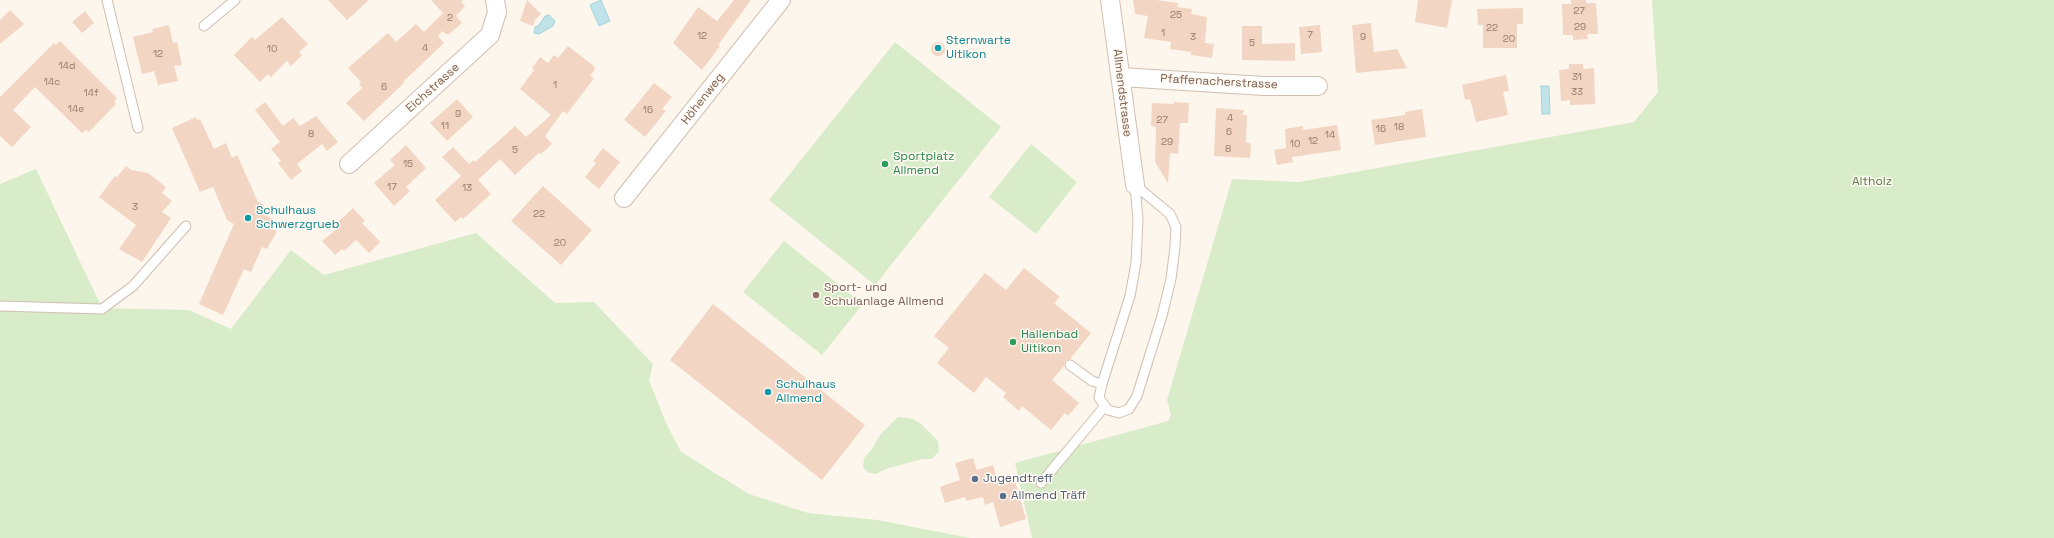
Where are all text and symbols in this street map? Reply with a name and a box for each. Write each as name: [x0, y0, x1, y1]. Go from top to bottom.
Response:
house number: 27: [1573, 5, 1585, 17]
house number: 25: [1170, 9, 1182, 21]
house number: 2: [447, 12, 453, 24]
house number: 29: [1574, 21, 1586, 33]
house number: 22: [1486, 22, 1498, 34]
house number: 1: [1161, 27, 1165, 39]
house number: 7: [1307, 29, 1313, 41]
house number: 12: [697, 30, 707, 42]
house number: 3: [1190, 31, 1196, 43]
house number: 9: [1360, 31, 1366, 43]
house number: 20: [1503, 33, 1515, 45]
place label: Sternwarte Uitikon: [946, 34, 1011, 62]
house number: 5: [1249, 37, 1255, 49]
house number: 4: [422, 42, 428, 54]
house number: 10: [267, 43, 277, 55]
marker: Sternwarte Uitikon: [933, 43, 943, 53]
house number: 12: [153, 48, 163, 60]
street label: Allmendstrasse: [1109, 48, 1135, 138]
house number: 14d: [59, 60, 75, 72]
street label: Eichstrasse: [403, 60, 463, 116]
street label: Höhenweg: [678, 70, 728, 128]
house number: 31: [1572, 71, 1582, 83]
street label: Pfaffenacherstrasse: [1160, 72, 1278, 92]
house number: 14c: [44, 76, 60, 88]
house number: 1: [553, 79, 557, 91]
house number: 6: [381, 81, 387, 93]
house number: 33: [1571, 86, 1583, 98]
house number: 14f: [84, 87, 98, 99]
house number: 14e: [68, 103, 84, 115]
house number: 16: [643, 104, 653, 116]
house number: 9: [455, 108, 461, 120]
house number: 4: [1227, 112, 1233, 124]
house number: 27: [1156, 114, 1168, 126]
house number: 11: [441, 120, 449, 132]
house number: 18: [1394, 121, 1404, 133]
house number: 16: [1376, 123, 1386, 135]
house number: 6: [1226, 126, 1232, 138]
house number: 8: [308, 128, 314, 140]
house number: 14: [1325, 129, 1335, 141]
house number: 12: [1308, 135, 1318, 147]
house number: 29: [1161, 136, 1173, 148]
house number: 10: [1290, 138, 1300, 150]
house number: 8: [1225, 143, 1231, 155]
house number: 5: [512, 144, 518, 156]
place label: Sportplatz Allmend: [893, 150, 955, 178]
house number: 15: [403, 158, 413, 170]
marker: Sportplatz Allmend: [880, 159, 890, 169]
park label: Altholz: [1852, 175, 1892, 189]
house number: 17: [387, 181, 397, 193]
house number: 13: [462, 182, 472, 194]
house number: 3: [132, 201, 138, 213]
place label: Schulhaus Schwerzgrueb: [256, 204, 339, 232]
house number: 22: [533, 208, 545, 220]
marker: Schulhaus Schwerzgrueb: [243, 213, 253, 223]
house number: 20: [554, 237, 566, 249]
place label: Sport- und Schulanlage Allmend: [824, 281, 944, 309]
marker: Sport- und Schulanlage Allmend: [811, 290, 821, 300]
place label: Hallenbad Uitikon: [1021, 328, 1078, 356]
marker: Hallenbad Uitikon: [1008, 337, 1018, 347]
place label: Schulhaus Allmend: [776, 378, 836, 406]
marker: Schulhaus Allmend: [763, 387, 773, 397]
place label: Jugendtreff: [983, 472, 1053, 486]
marker: Jugendtreff: [970, 474, 980, 484]
place label: Allmend Träff: [1011, 489, 1086, 503]
marker: Allmend Träff: [998, 491, 1008, 501]

